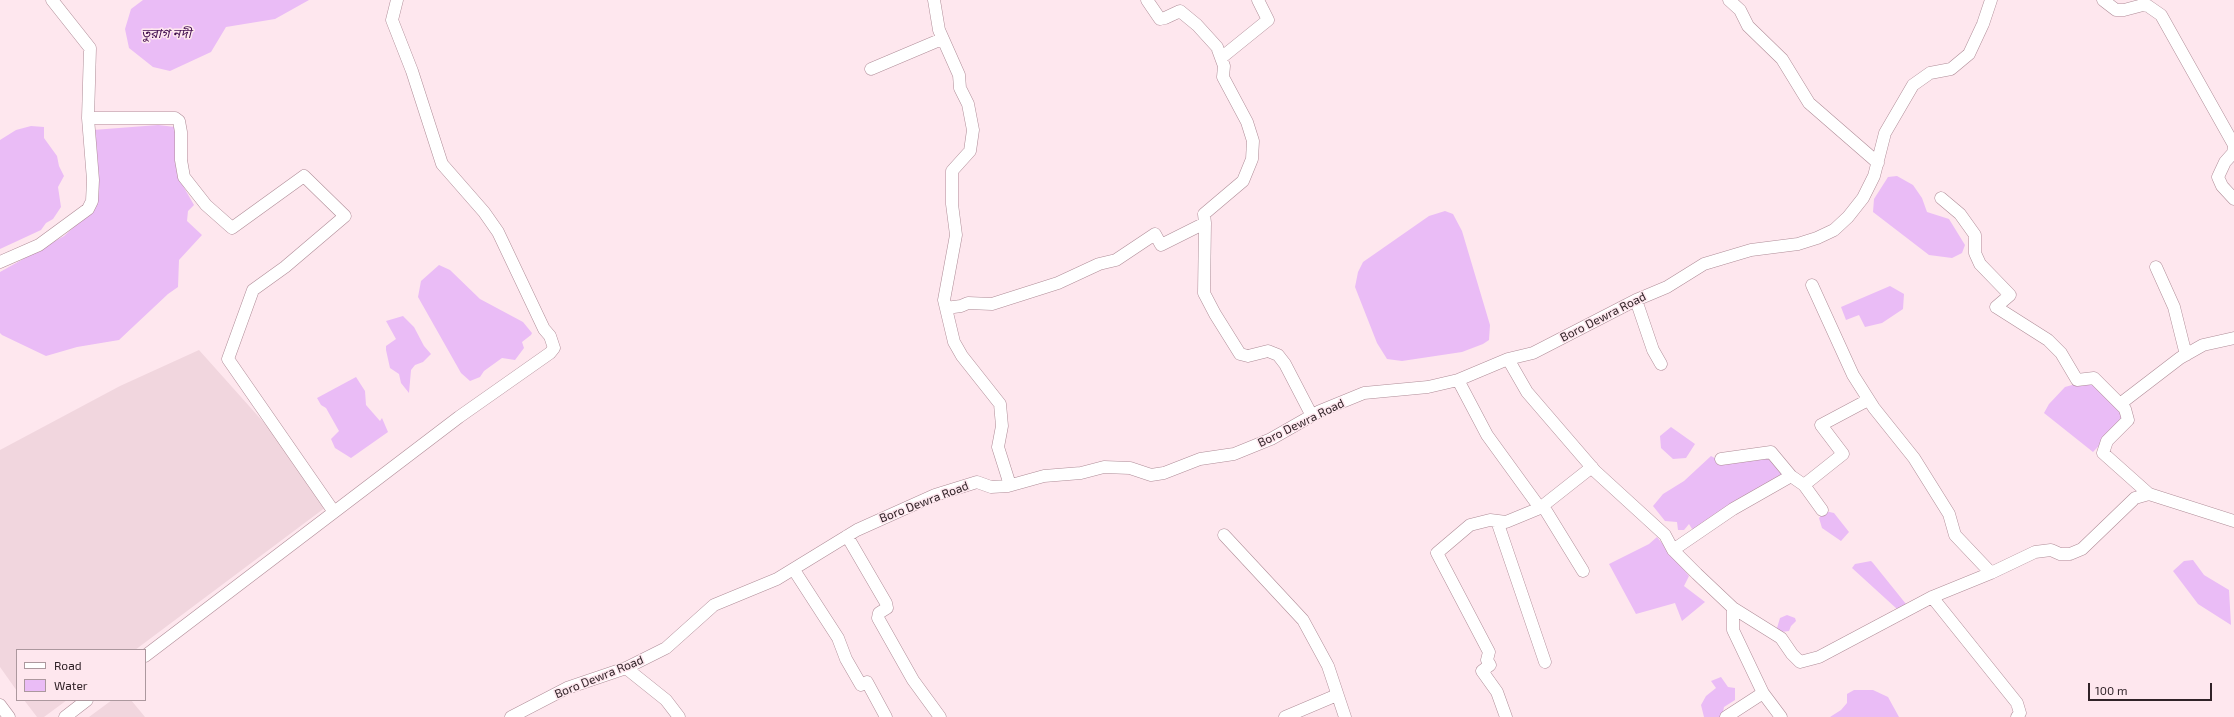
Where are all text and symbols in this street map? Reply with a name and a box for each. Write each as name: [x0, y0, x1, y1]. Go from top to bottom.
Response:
water label: তুরাগ নদী: [141, 26, 191, 42]
street label: Boro Dewra Road: [1558, 289, 1648, 345]
street label: Boro Dewra Road: [1255, 396, 1347, 450]
street label: Boro Dewra Road: [877, 478, 971, 526]
legend: [16, 649, 146, 701]
street label: Boro Dewra Road: [553, 653, 645, 701]
text: Road: [54, 658, 82, 672]
scale bar: [2090, 675, 2214, 701]
text: Water: [54, 678, 88, 692]
text: 100 m: [2095, 683, 2127, 697]

